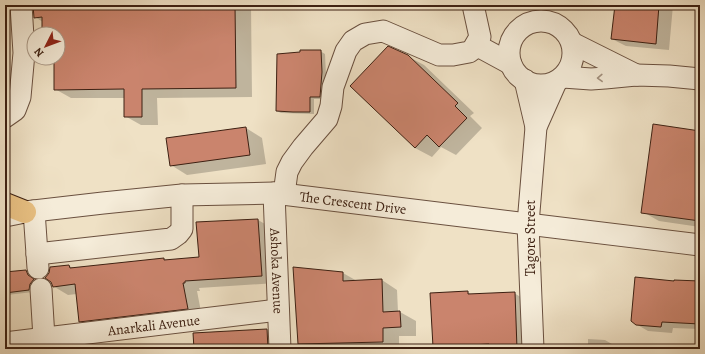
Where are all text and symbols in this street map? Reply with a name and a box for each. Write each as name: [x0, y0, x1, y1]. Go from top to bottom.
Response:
north arrow: [26, 26, 66, 66]
text: N: [31, 44, 47, 60]
one-way arrow: [597, 74, 603, 82]
street label: The Crescent Drive: [299, 187, 407, 219]
street label: Tagore Street: [521, 200, 540, 276]
street label: Ashoka Avenue: [265, 227, 288, 314]
street label: Anarkali Avenue: [106, 311, 201, 341]

